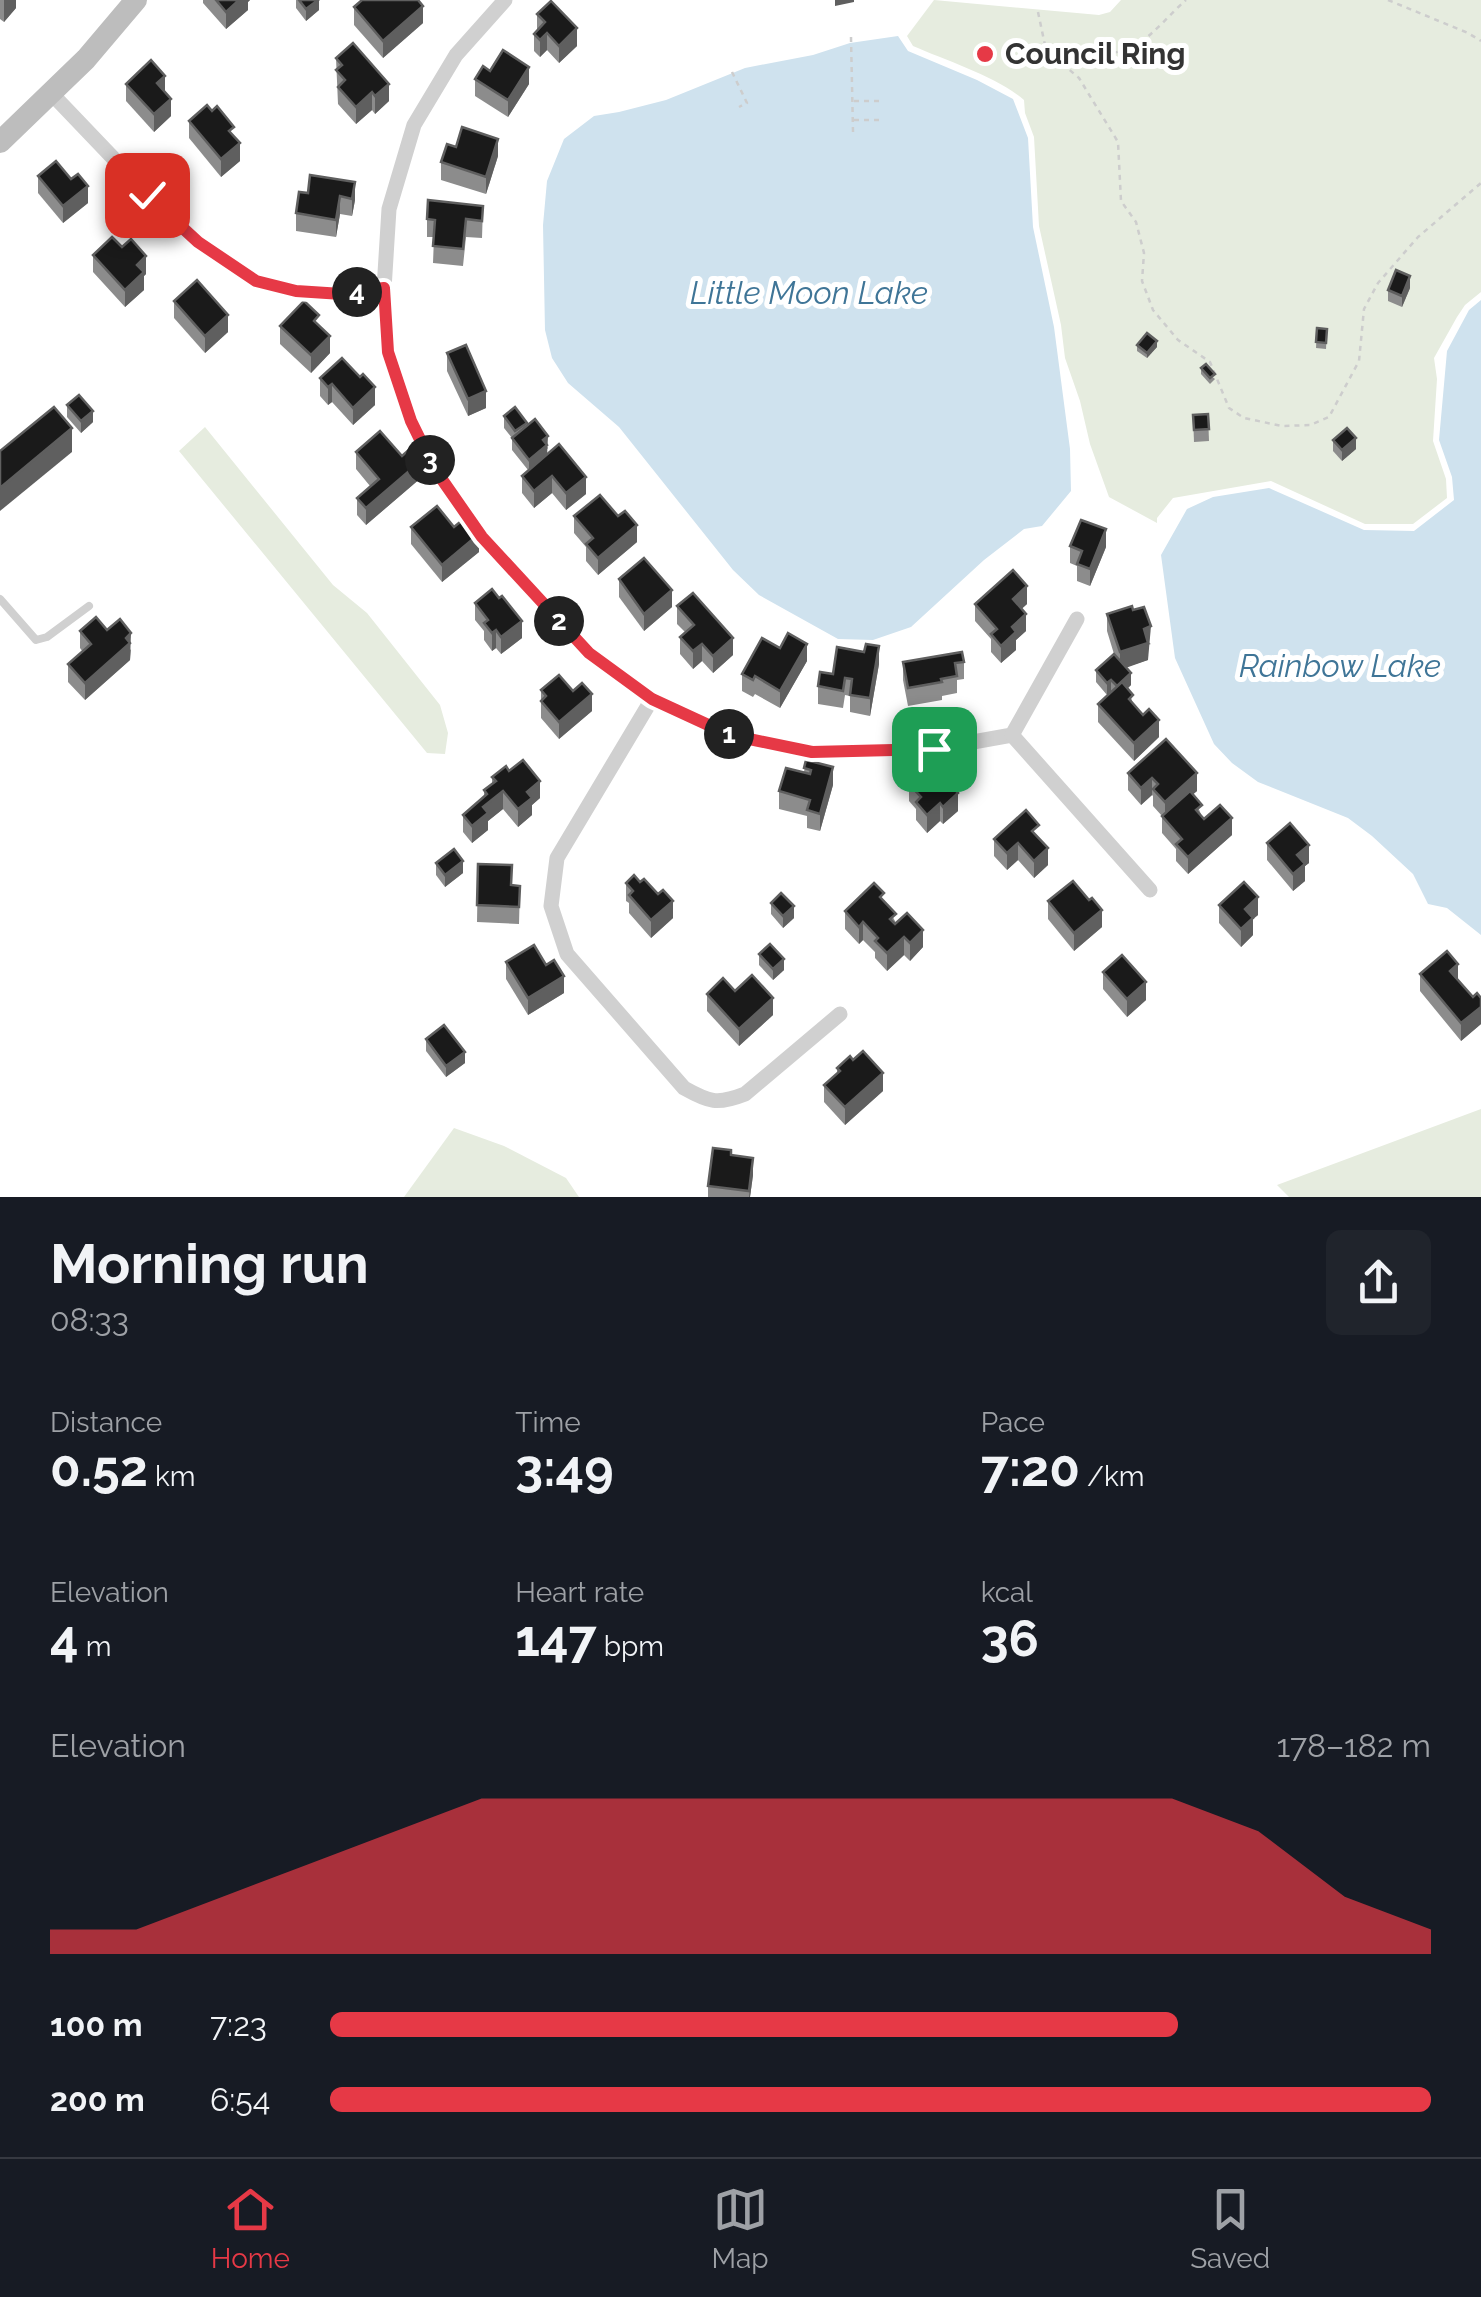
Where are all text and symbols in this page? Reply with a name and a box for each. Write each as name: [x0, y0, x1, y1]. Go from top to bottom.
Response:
place label: Council Ring: [1005, 36, 1185, 71]
marker: Council Ring: [974, 43, 996, 65]
pin: [105, 153, 190, 238]
icon: check: [120, 168, 175, 223]
pin: 4: [332, 267, 382, 317]
water label: Little Moon Lake: [690, 274, 928, 311]
text: 4: [349, 275, 365, 308]
pin: 3: [405, 435, 455, 485]
text: 3: [422, 443, 438, 476]
pin: 2: [534, 596, 584, 646]
text: 2: [551, 604, 567, 637]
water label: Rainbow Lake: [1239, 647, 1441, 684]
pin: [892, 707, 977, 792]
pin: 1: [704, 709, 754, 759]
text: 1: [722, 717, 736, 750]
icon: arrive: [907, 722, 962, 777]
button: share: [1326, 1230, 1431, 1335]
text: Morning run: [50, 1231, 369, 1296]
text: 08:33: [50, 1301, 129, 1338]
text: Distance: [50, 1406, 162, 1439]
text: Time: [515, 1406, 581, 1439]
text: Pace: [981, 1406, 1045, 1439]
text: 0.52: [50, 1439, 148, 1498]
text: 3:49: [515, 1439, 614, 1498]
text: 7:20: [981, 1439, 1080, 1498]
text: km: [148, 1460, 196, 1493]
text: /km: [1080, 1460, 1145, 1493]
text: Elevation: [50, 1576, 169, 1609]
text: Heart rate: [515, 1576, 644, 1609]
text: kcal: [981, 1576, 1033, 1609]
text: 4: [50, 1609, 79, 1668]
text: 147: [515, 1609, 597, 1668]
text: 36: [981, 1609, 1039, 1668]
text: m: [79, 1630, 111, 1663]
text: bpm: [597, 1630, 664, 1663]
text: Elevation: [50, 1727, 186, 1764]
text: 178–182 m: [1276, 1727, 1431, 1764]
text: 100 m: [50, 2006, 143, 2043]
text: 7:23: [210, 2006, 267, 2043]
text: 200 m: [50, 2081, 145, 2118]
text: 6:54: [210, 2081, 270, 2118]
tab: Home: [211, 2182, 290, 2275]
tab: Map: [712, 2182, 769, 2275]
tab: Saved: [1190, 2182, 1270, 2275]

